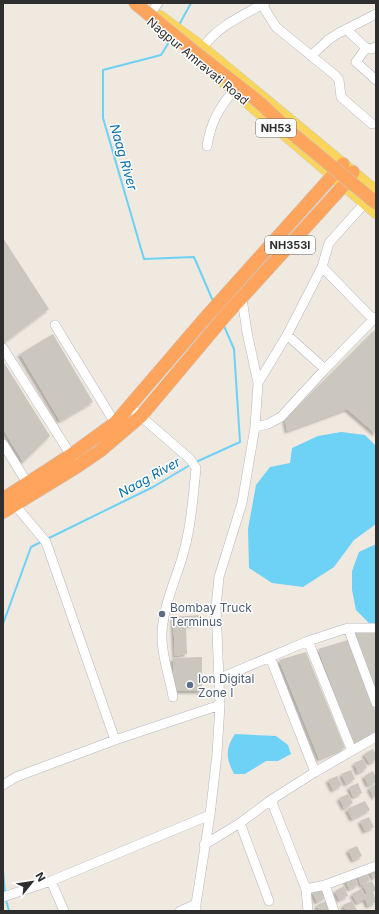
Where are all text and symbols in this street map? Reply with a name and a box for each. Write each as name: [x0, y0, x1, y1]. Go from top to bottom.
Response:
street label: Nagpur Amravati Road: [144, 14, 252, 108]
road number: NH53: [256, 119, 296, 137]
water label: Naag River: [107, 122, 141, 193]
road number: NH353I: [265, 236, 315, 254]
water label: Naag River: [115, 453, 184, 501]
place label: Bombay Truck Terminus: [170, 600, 252, 629]
marker: Bombay Truck Terminus: [157, 609, 167, 619]
place label: Ion Digital Zone I: [198, 671, 254, 700]
marker: Ion Digital Zone I: [185, 680, 195, 690]
north arrow: [12, 862, 52, 902]
text: N: [33, 870, 49, 884]

